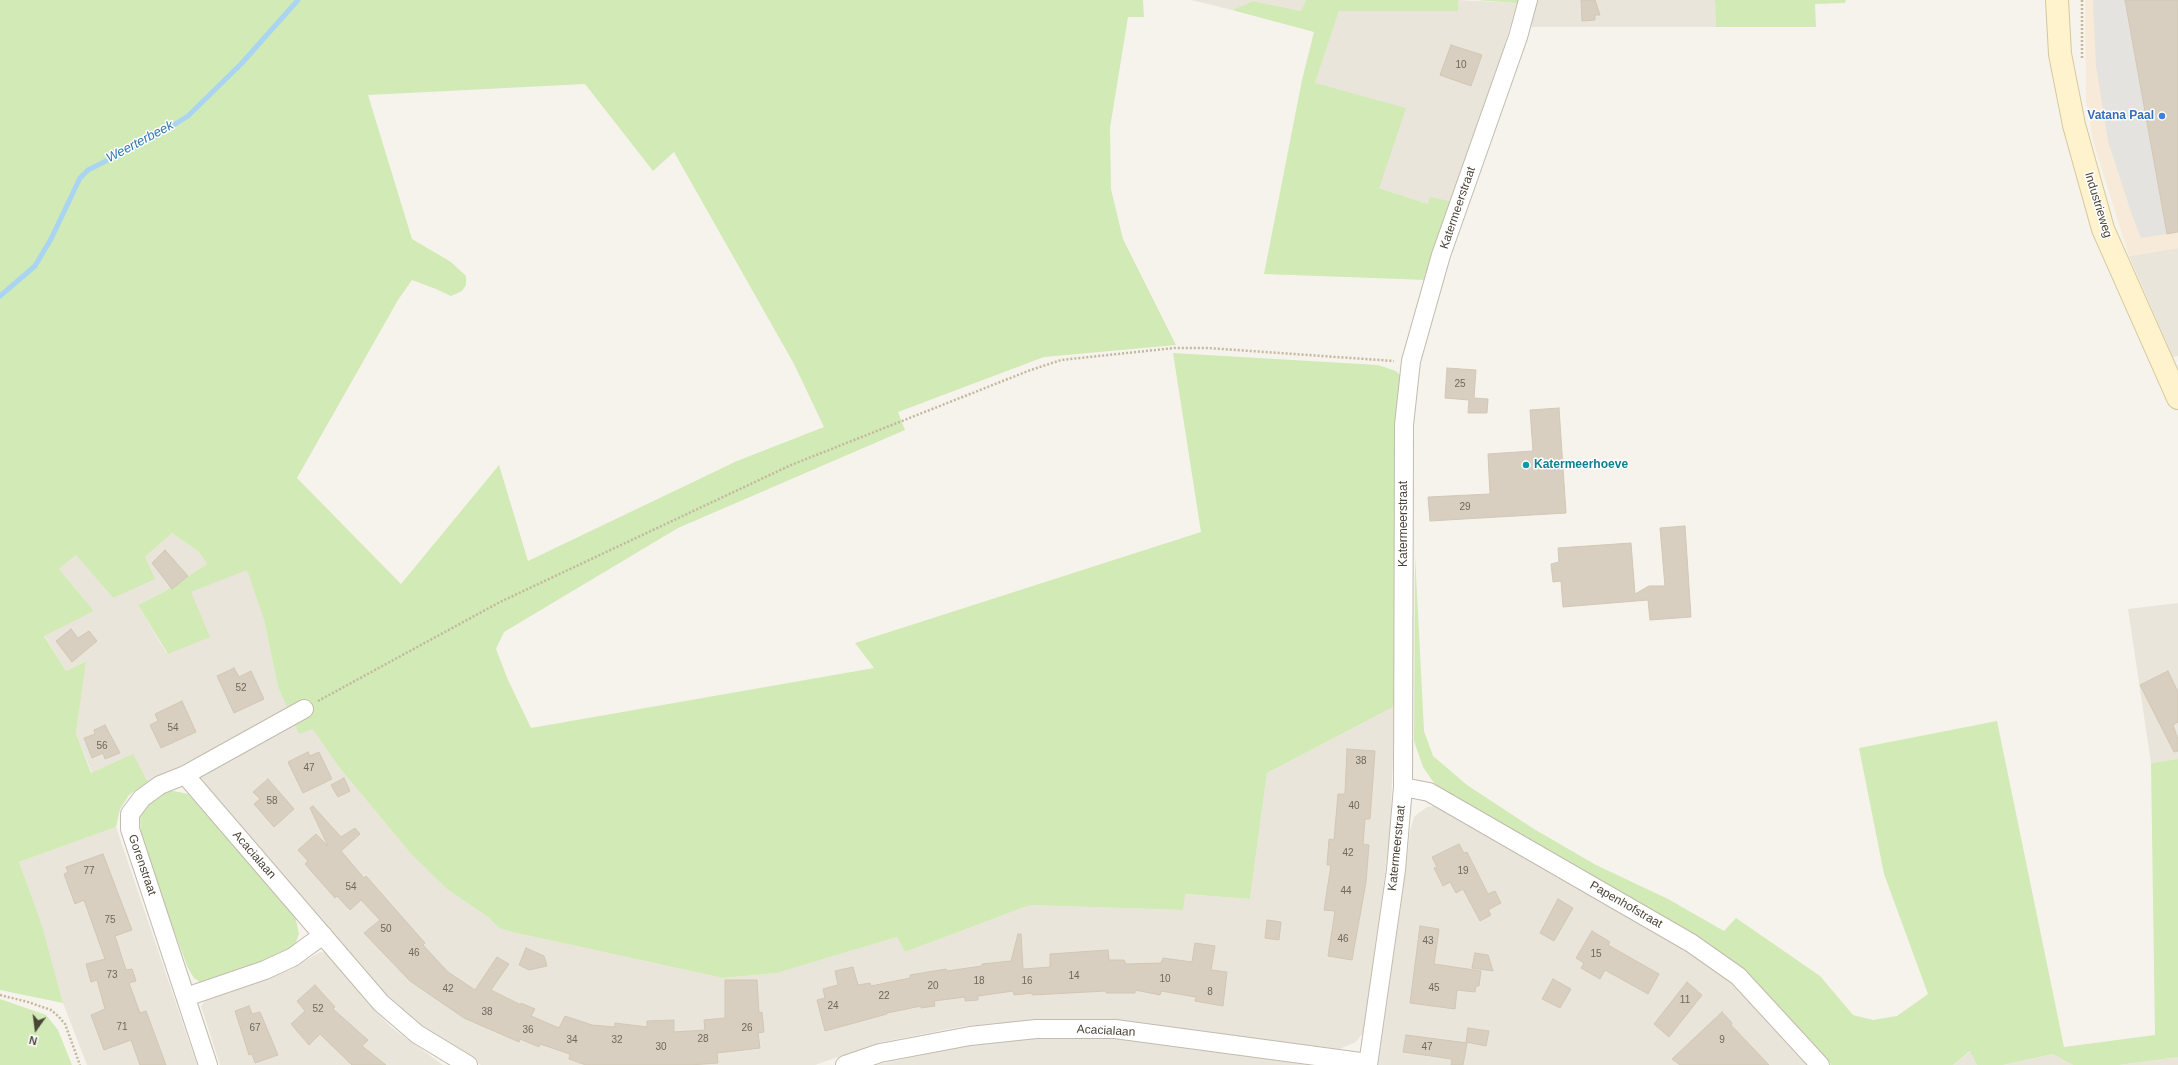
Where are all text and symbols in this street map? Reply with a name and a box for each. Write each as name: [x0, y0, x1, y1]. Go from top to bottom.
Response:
house number: 10: [1455, 59, 1467, 71]
place label: Vatana Paal: [2087, 109, 2154, 123]
marker: Vatana Paal: [2157, 111, 2167, 121]
water label: Weerterbeek: [104, 118, 176, 166]
street label: Katermeerstraat: [1437, 165, 1479, 251]
street label: Industrieweg: [2081, 170, 2115, 240]
house number: 25: [1454, 378, 1466, 390]
place label: Katermeerhoeve: [1534, 458, 1628, 472]
marker: Katermeerhoeve: [1521, 460, 1531, 470]
street label: Katermeerstraat: [1397, 481, 1411, 567]
house number: 29: [1459, 501, 1471, 513]
house number: 52: [235, 682, 247, 694]
house number: 54: [167, 722, 179, 734]
house number: 56: [96, 740, 108, 752]
house number: 38: [1355, 755, 1367, 767]
house number: 47: [303, 762, 315, 774]
house number: 58: [266, 795, 278, 807]
house number: 40: [1348, 800, 1360, 812]
street label: Katermeerstraat: [1385, 804, 1409, 892]
street label: Acacialaan: [229, 828, 279, 882]
street label: Gorenstraat: [125, 833, 159, 897]
house number: 42: [1342, 847, 1354, 859]
house number: 77: [83, 865, 95, 877]
house number: 19: [1457, 865, 1469, 877]
street label: Papenhofstraat: [1587, 878, 1665, 932]
house number: 54: [345, 881, 357, 893]
house number: 44: [1340, 885, 1352, 897]
house number: 75: [104, 914, 116, 926]
house number: 50: [380, 923, 392, 935]
house number: 46: [1337, 933, 1349, 945]
house number: 43: [1422, 935, 1434, 947]
house number: 46: [408, 947, 420, 959]
house number: 15: [1590, 948, 1602, 960]
house number: 73: [106, 969, 118, 981]
house number: 14: [1068, 970, 1080, 982]
house number: 10: [1159, 973, 1171, 985]
house number: 18: [973, 975, 985, 987]
house number: 16: [1021, 975, 1033, 987]
house number: 20: [927, 980, 939, 992]
house number: 45: [1428, 982, 1440, 994]
house number: 42: [442, 983, 454, 995]
house number: 8: [1207, 986, 1213, 998]
house number: 22: [878, 990, 890, 1002]
house number: 11: [1680, 994, 1690, 1006]
house number: 24: [827, 1000, 839, 1012]
house number: 52: [312, 1003, 324, 1015]
house number: 38: [481, 1006, 493, 1018]
north arrow: [16, 1009, 56, 1049]
house number: 71: [116, 1021, 128, 1033]
house number: 67: [249, 1022, 261, 1034]
house number: 26: [741, 1022, 753, 1034]
street label: Acacialaan: [1076, 1022, 1136, 1040]
house number: 36: [522, 1024, 534, 1036]
house number: 28: [697, 1033, 709, 1045]
text: N: [28, 1034, 38, 1047]
house number: 34: [566, 1034, 578, 1046]
house number: 32: [611, 1034, 623, 1046]
house number: 9: [1719, 1034, 1725, 1046]
house number: 30: [655, 1041, 667, 1053]
house number: 47: [1421, 1041, 1433, 1053]

